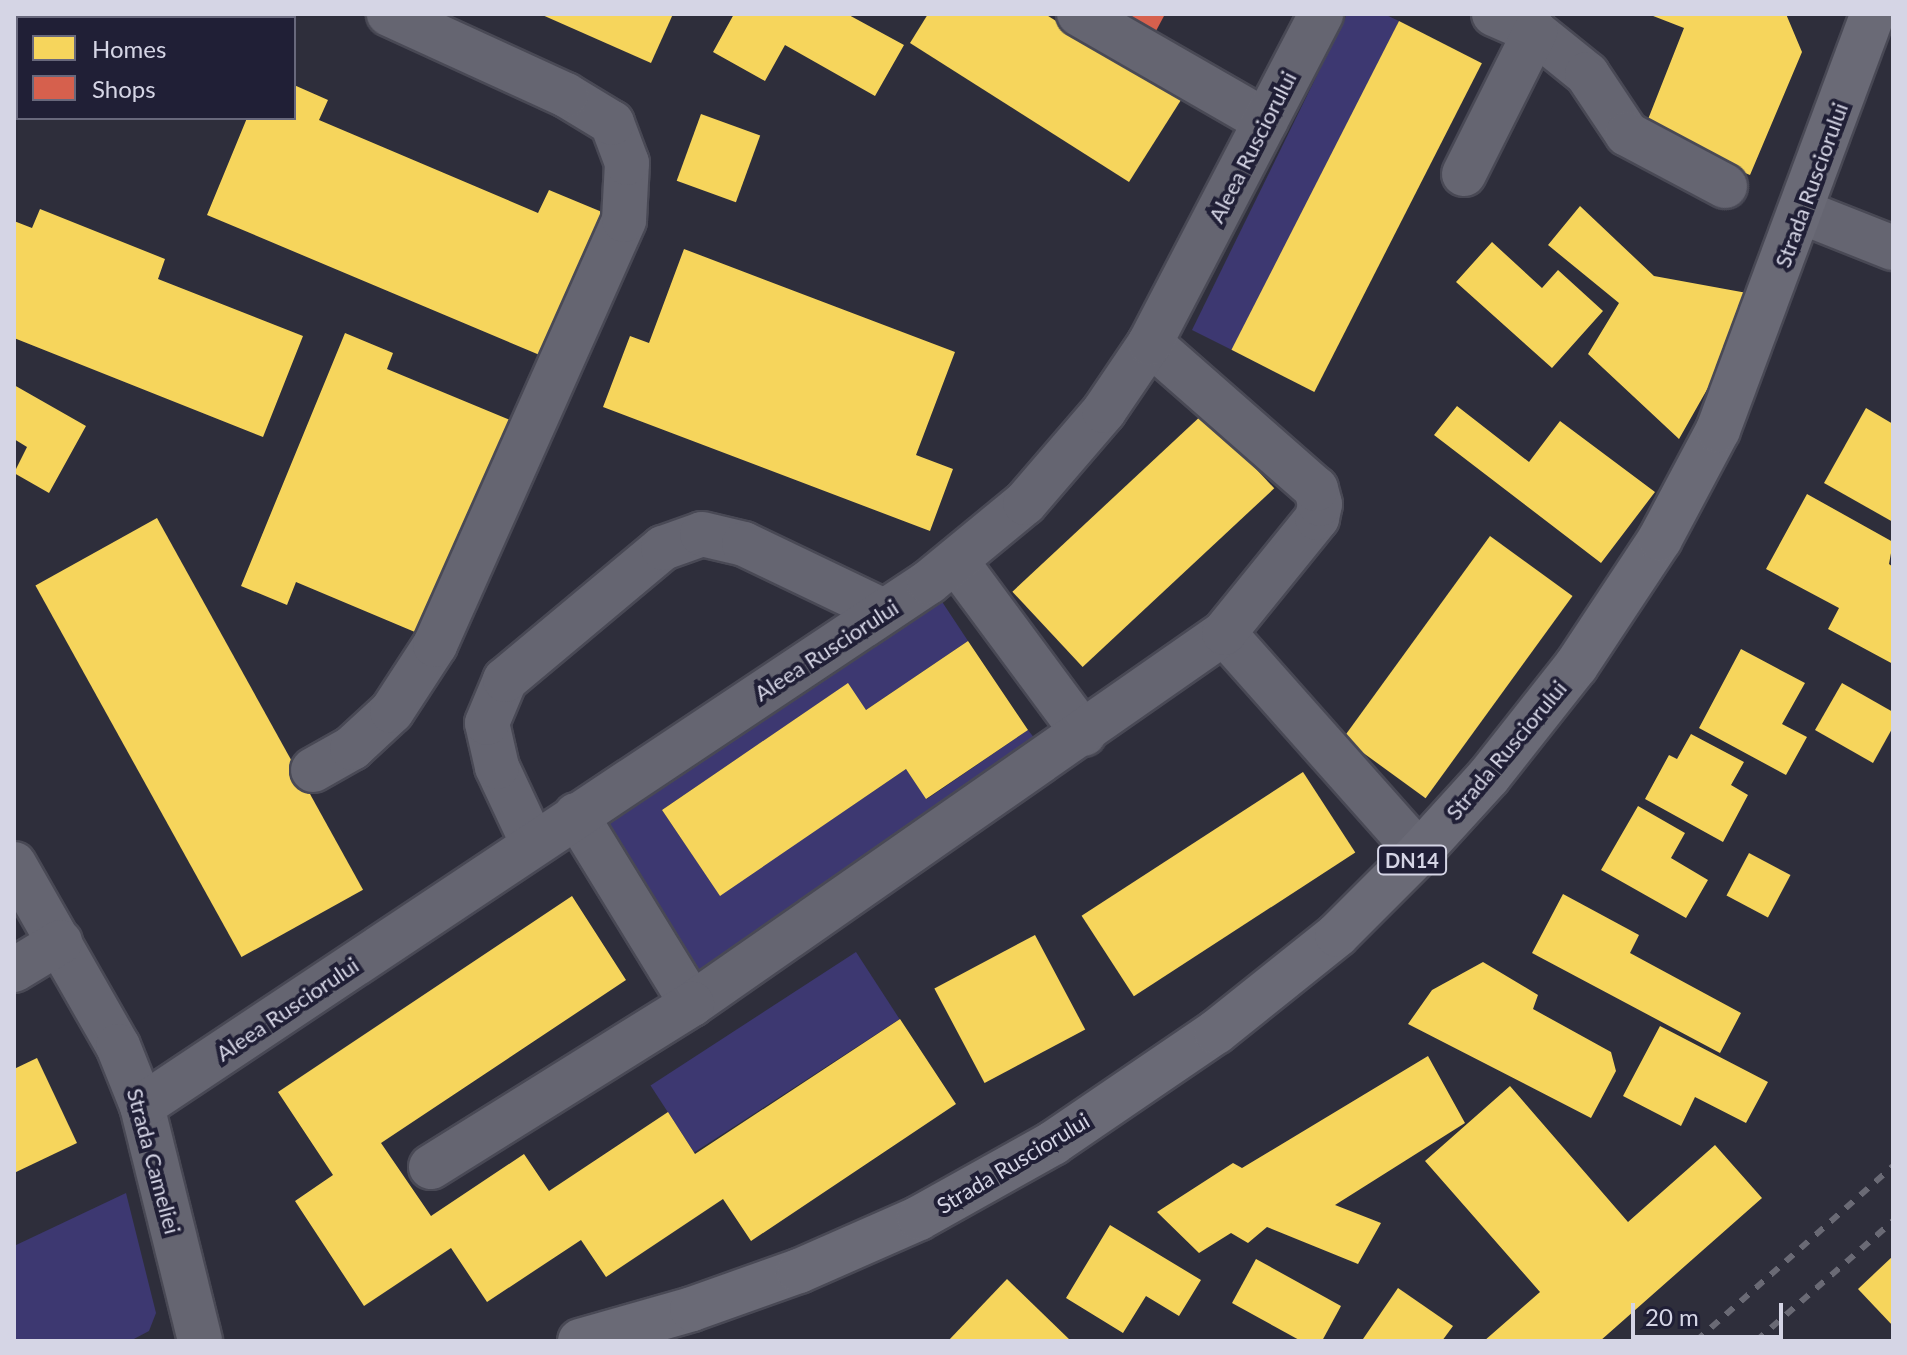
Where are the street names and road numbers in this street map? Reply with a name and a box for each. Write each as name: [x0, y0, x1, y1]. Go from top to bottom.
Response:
street label: Aleea Rusciorului: [1203, 67, 1301, 227]
street label: Strada Rusciorului: [1769, 99, 1853, 271]
street label: Aleea Rusciorului: [749, 594, 903, 706]
street label: Strada Rusciorului: [1440, 675, 1572, 825]
road number: DN14: [1376, 844, 1448, 876]
street label: Aleea Rusciorului: [211, 952, 363, 1066]
street label: Strada Cameliei: [122, 1085, 186, 1237]
street label: Strada Rusciorului: [932, 1107, 1094, 1219]

